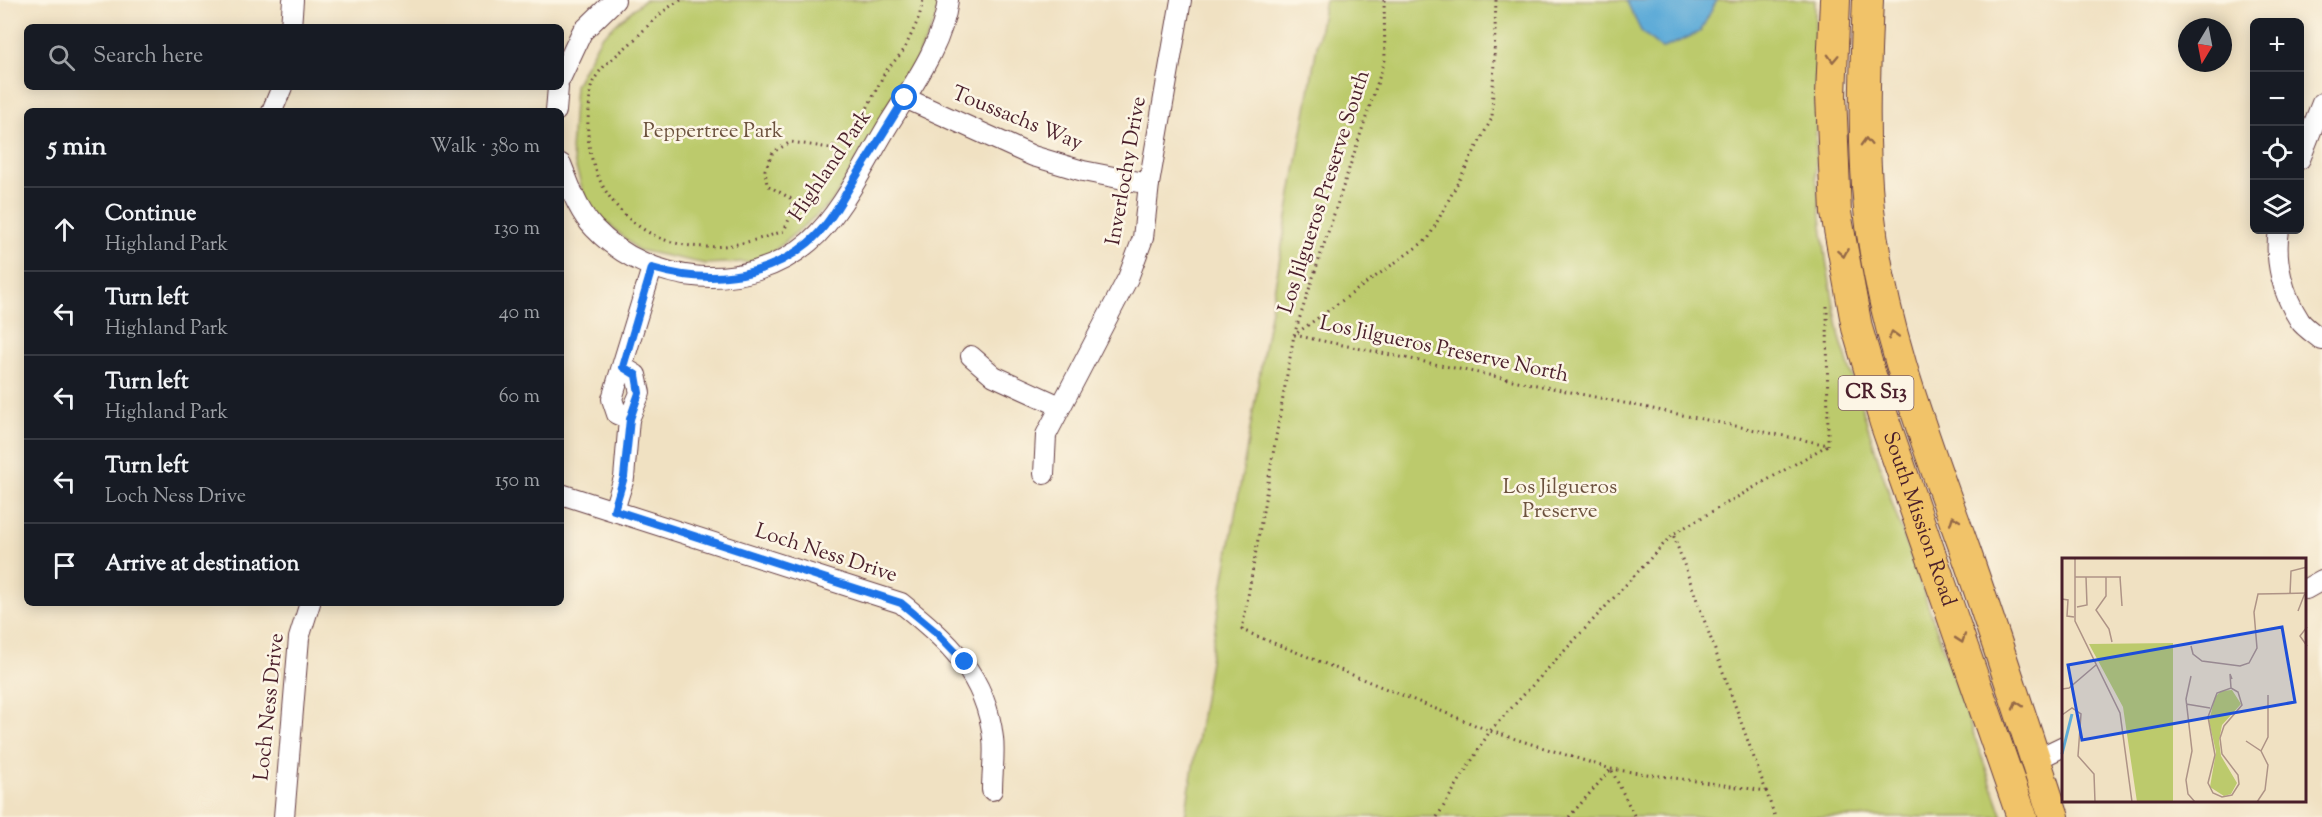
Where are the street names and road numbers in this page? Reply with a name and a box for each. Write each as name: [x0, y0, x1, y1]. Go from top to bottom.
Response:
street label: Los Jilgueros Preserve South: [1271, 66, 1379, 318]
street label: Toussachs Way: [947, 79, 1087, 159]
street label: Inverlochy Drive: [1099, 94, 1155, 248]
street label: Highland Park: [782, 104, 880, 228]
street label: Los Jilgueros Preserve North: [1317, 309, 1571, 391]
road number: CR S13: [1838, 376, 1914, 410]
street label: South Mission Road: [1874, 428, 1963, 611]
street label: Loch Ness Drive: [751, 517, 901, 591]
street label: Loch Ness Drive: [247, 632, 293, 782]

